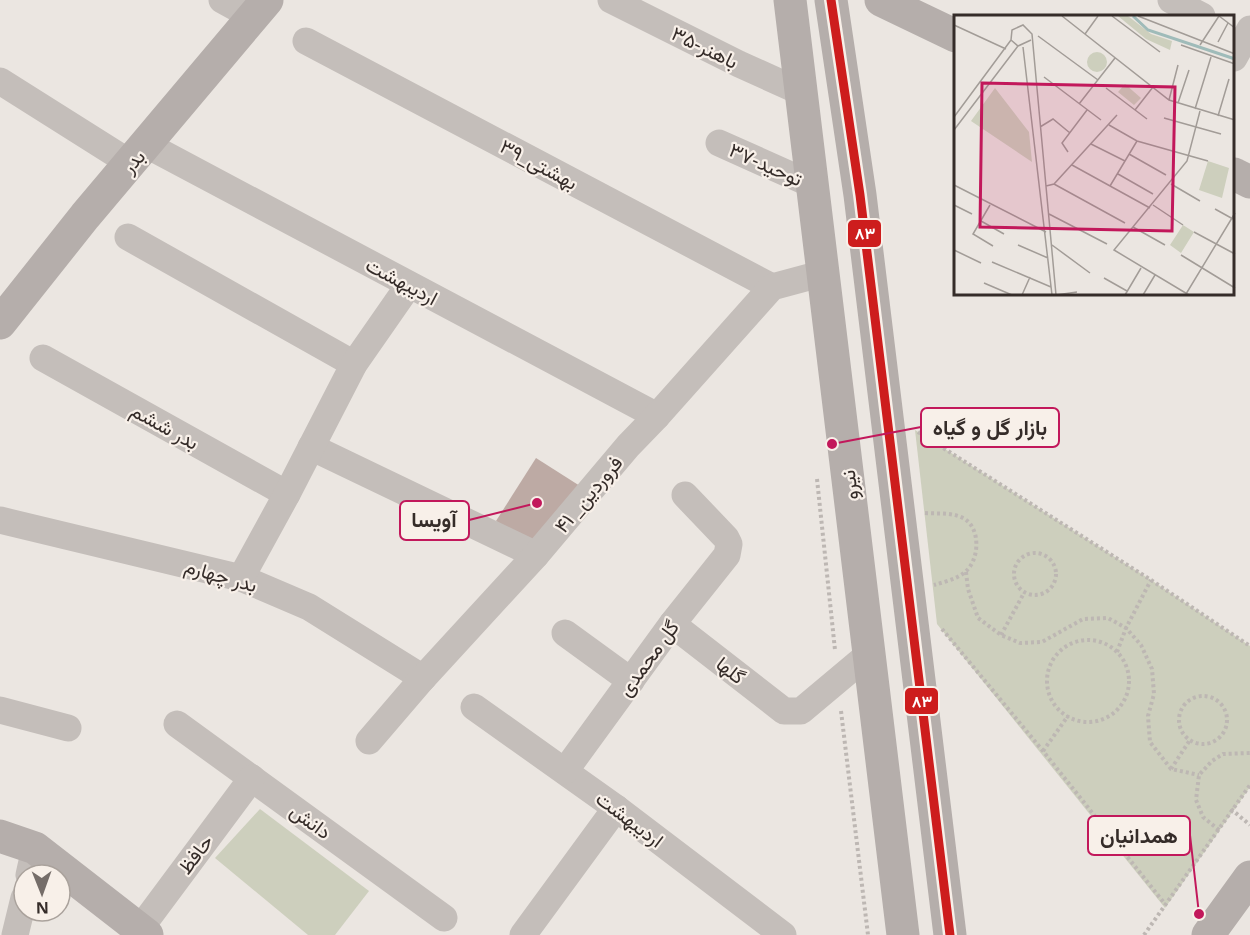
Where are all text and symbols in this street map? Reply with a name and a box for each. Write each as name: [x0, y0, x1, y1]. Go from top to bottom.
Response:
inset map: [954, 15, 1235, 296]
street label: ۳۵-باهنر: [667, 19, 743, 75]
street label: ۳۹_بهشتی: [495, 132, 583, 196]
street label: ۳۷-توحید: [725, 136, 807, 192]
street label: بدر: [114, 143, 151, 179]
line badge: ۸۳: [847, 219, 882, 248]
text: ۸۳: [855, 222, 875, 244]
street label: اردیبهشت: [361, 251, 443, 311]
street label: بدر ششم: [126, 396, 204, 456]
callout: بازار گل و گیاه: [921, 408, 1059, 447]
text: بازار گل و گیاه: [933, 413, 1047, 441]
street label: ۴۱ _فروردین: [548, 450, 628, 538]
street label: نیرو: [834, 468, 864, 502]
callout: آویسا: [400, 501, 469, 540]
text: آویسا: [411, 505, 458, 533]
street label: بدر چهارم: [181, 552, 260, 599]
street label: گل محمدی: [611, 614, 685, 702]
street label: گلها: [711, 650, 751, 690]
line badge: ۸۳: [904, 687, 939, 715]
text: ۸۳: [912, 690, 932, 712]
street label: اردیبهشت: [591, 785, 669, 853]
street label: دانش: [285, 797, 337, 845]
callout: همدانیان: [1088, 816, 1190, 855]
text: همدانیان: [1100, 821, 1178, 849]
street label: حافظ: [171, 829, 219, 879]
north arrow: [12, 863, 72, 923]
text: N: [36, 897, 49, 919]

